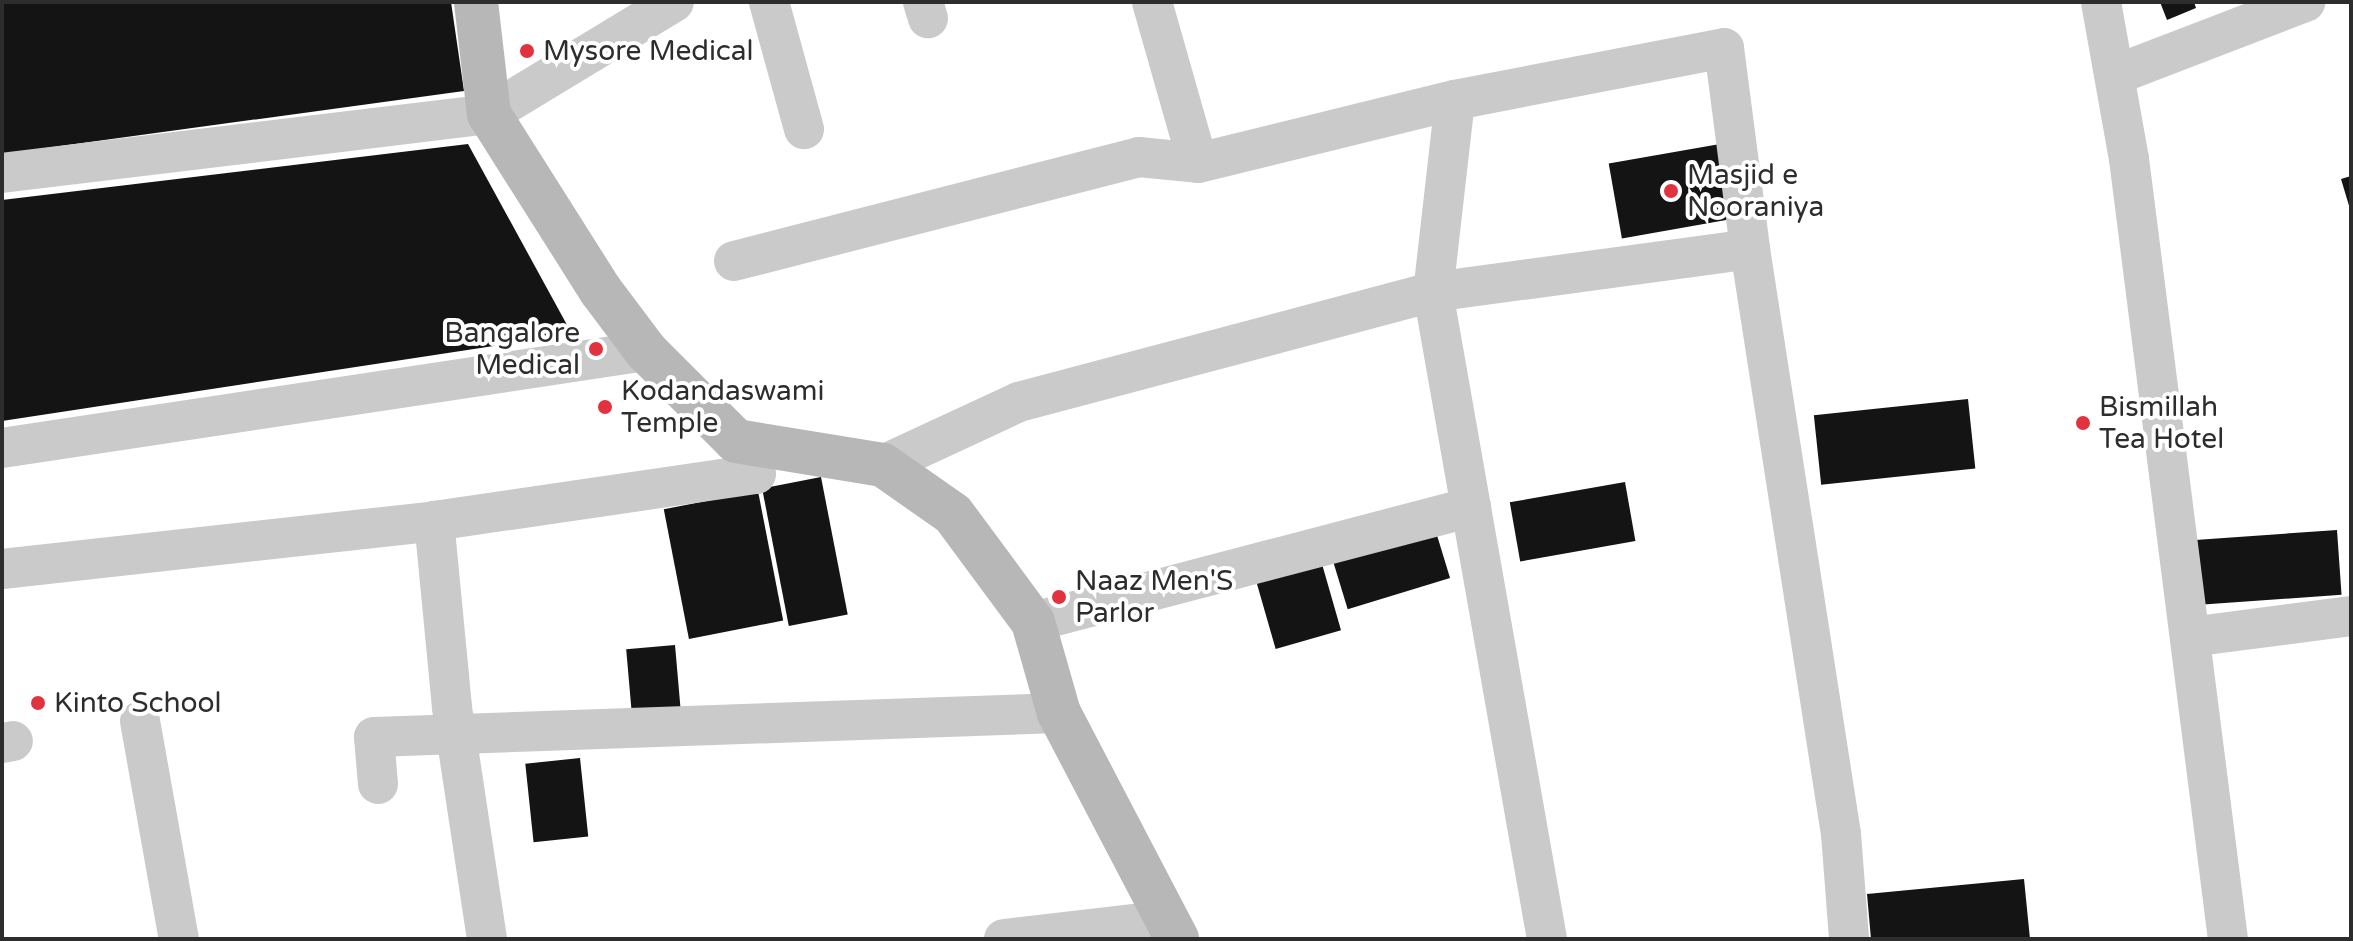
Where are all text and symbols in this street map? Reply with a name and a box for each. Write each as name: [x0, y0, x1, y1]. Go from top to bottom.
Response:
place label: Mysore Medical: [543, 34, 754, 68]
marker: Mysore Medical: [518, 42, 536, 60]
place label: Masjid e Nooraniya: [1687, 158, 1824, 224]
marker: Masjid e Nooraniya: [1662, 182, 1680, 200]
place label: Bangalore Medical: [444, 316, 580, 382]
marker: Bangalore Medical: [587, 340, 605, 358]
place label: Kodandaswami Temple: [621, 374, 824, 440]
place label: Bismillah Tea Hotel: [2099, 390, 2224, 456]
marker: Kodandaswami Temple: [596, 398, 614, 416]
marker: Bismillah Tea Hotel: [2074, 414, 2092, 432]
place label: Naaz Men'S Parlor: [1075, 564, 1233, 630]
marker: Naaz Men'S Parlor: [1050, 588, 1068, 606]
place label: Kinto School: [54, 686, 221, 720]
marker: Kinto School: [29, 694, 47, 712]

